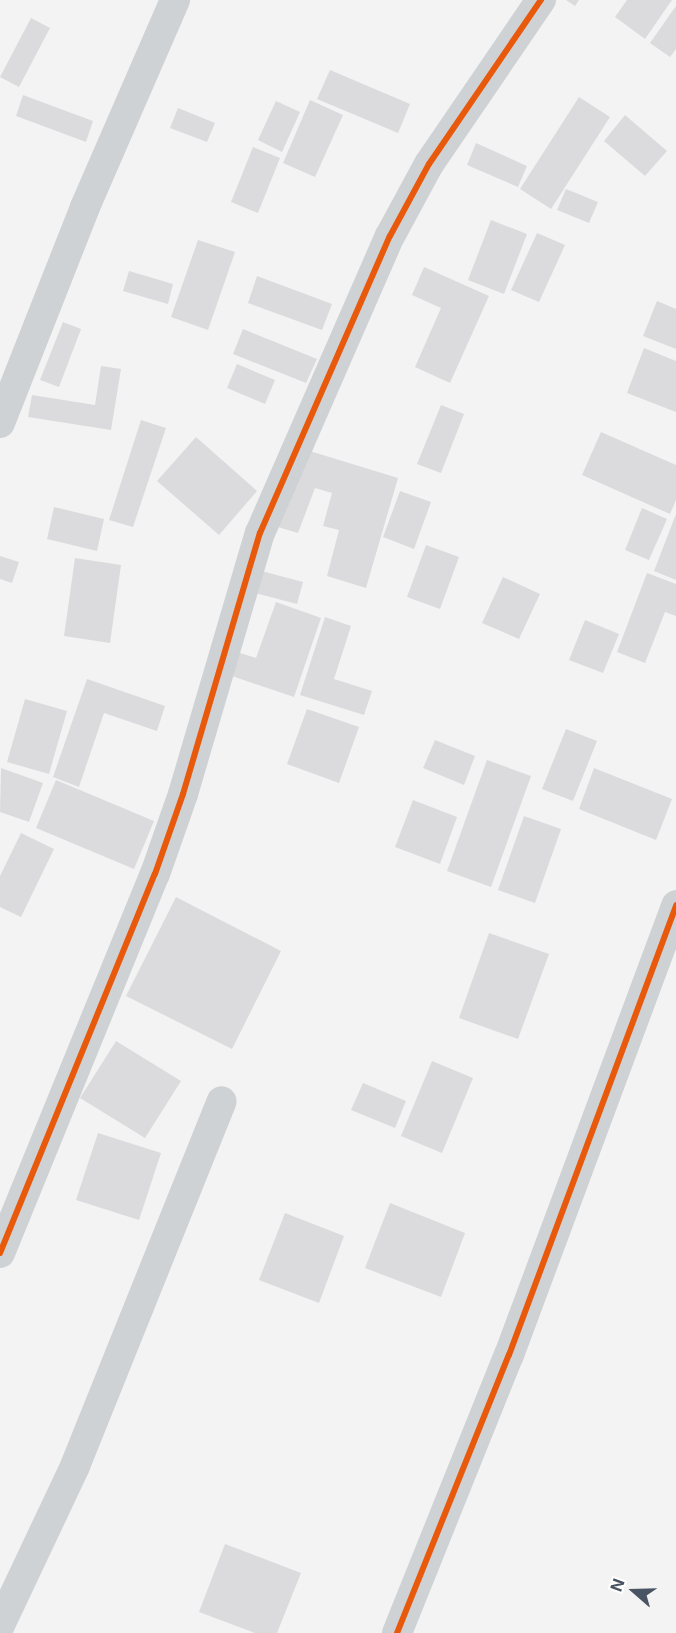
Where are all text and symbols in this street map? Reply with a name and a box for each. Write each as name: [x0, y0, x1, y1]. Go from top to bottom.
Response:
north arrow: [604, 1561, 664, 1621]
text: N: [606, 1576, 629, 1594]

